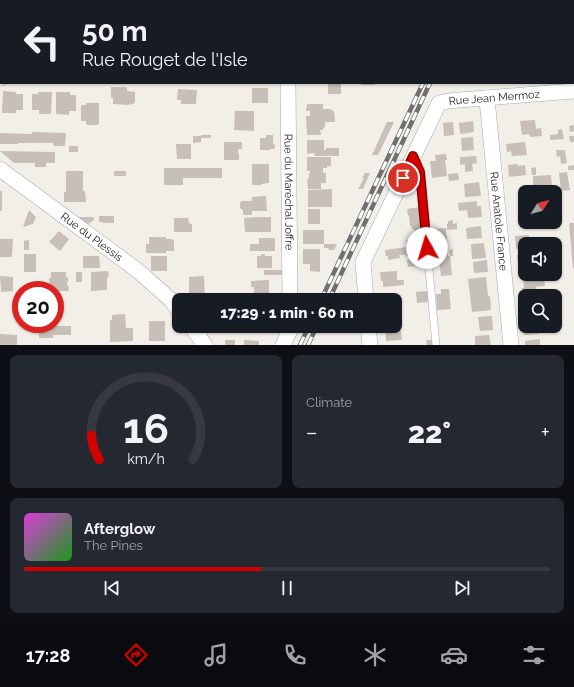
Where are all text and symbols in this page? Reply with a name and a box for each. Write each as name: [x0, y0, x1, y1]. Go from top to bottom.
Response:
text: 50 m: [82, 15, 148, 48]
icon: left: [16, 16, 68, 68]
text: Rue Rouget de l'Isle: [82, 49, 248, 70]
street label: Rue Jean Mermoz: [448, 87, 541, 107]
street label: Rue du Maréchal Joffre: [282, 134, 296, 251]
pin: [386, 161, 420, 195]
icon: arrive: [392, 167, 414, 189]
street label: Rue Anatole France: [488, 171, 510, 272]
north arrow: [518, 185, 562, 229]
map controls: [518, 185, 562, 333]
street label: Rue du Plessis: [58, 210, 125, 264]
position arrow: [406, 227, 448, 269]
button: sound: [518, 237, 562, 281]
speed limit sign: 20: [12, 281, 64, 333]
button: search: [518, 289, 562, 333]
text: 17:29 · 1 min · 60 m: [220, 304, 354, 322]
text: Climate: [306, 395, 352, 410]
text: 16: [123, 403, 169, 452]
text: 22°: [408, 415, 451, 450]
text: −: [306, 419, 318, 445]
text: +: [541, 419, 550, 445]
text: km/h: [127, 450, 165, 466]
text: Afterglow: [84, 520, 155, 538]
text: The Pines: [84, 538, 143, 553]
icon: previous: [101, 577, 123, 599]
icon: pause: [276, 577, 298, 599]
icon: next: [451, 577, 473, 599]
icon: directions: [122, 641, 150, 669]
icon: music: [202, 641, 230, 669]
icon: phone: [281, 641, 309, 669]
icon: climate: [361, 641, 389, 669]
icon: car: [440, 641, 468, 669]
icon: filters: [520, 641, 548, 669]
text: 17:28: [26, 645, 70, 666]

